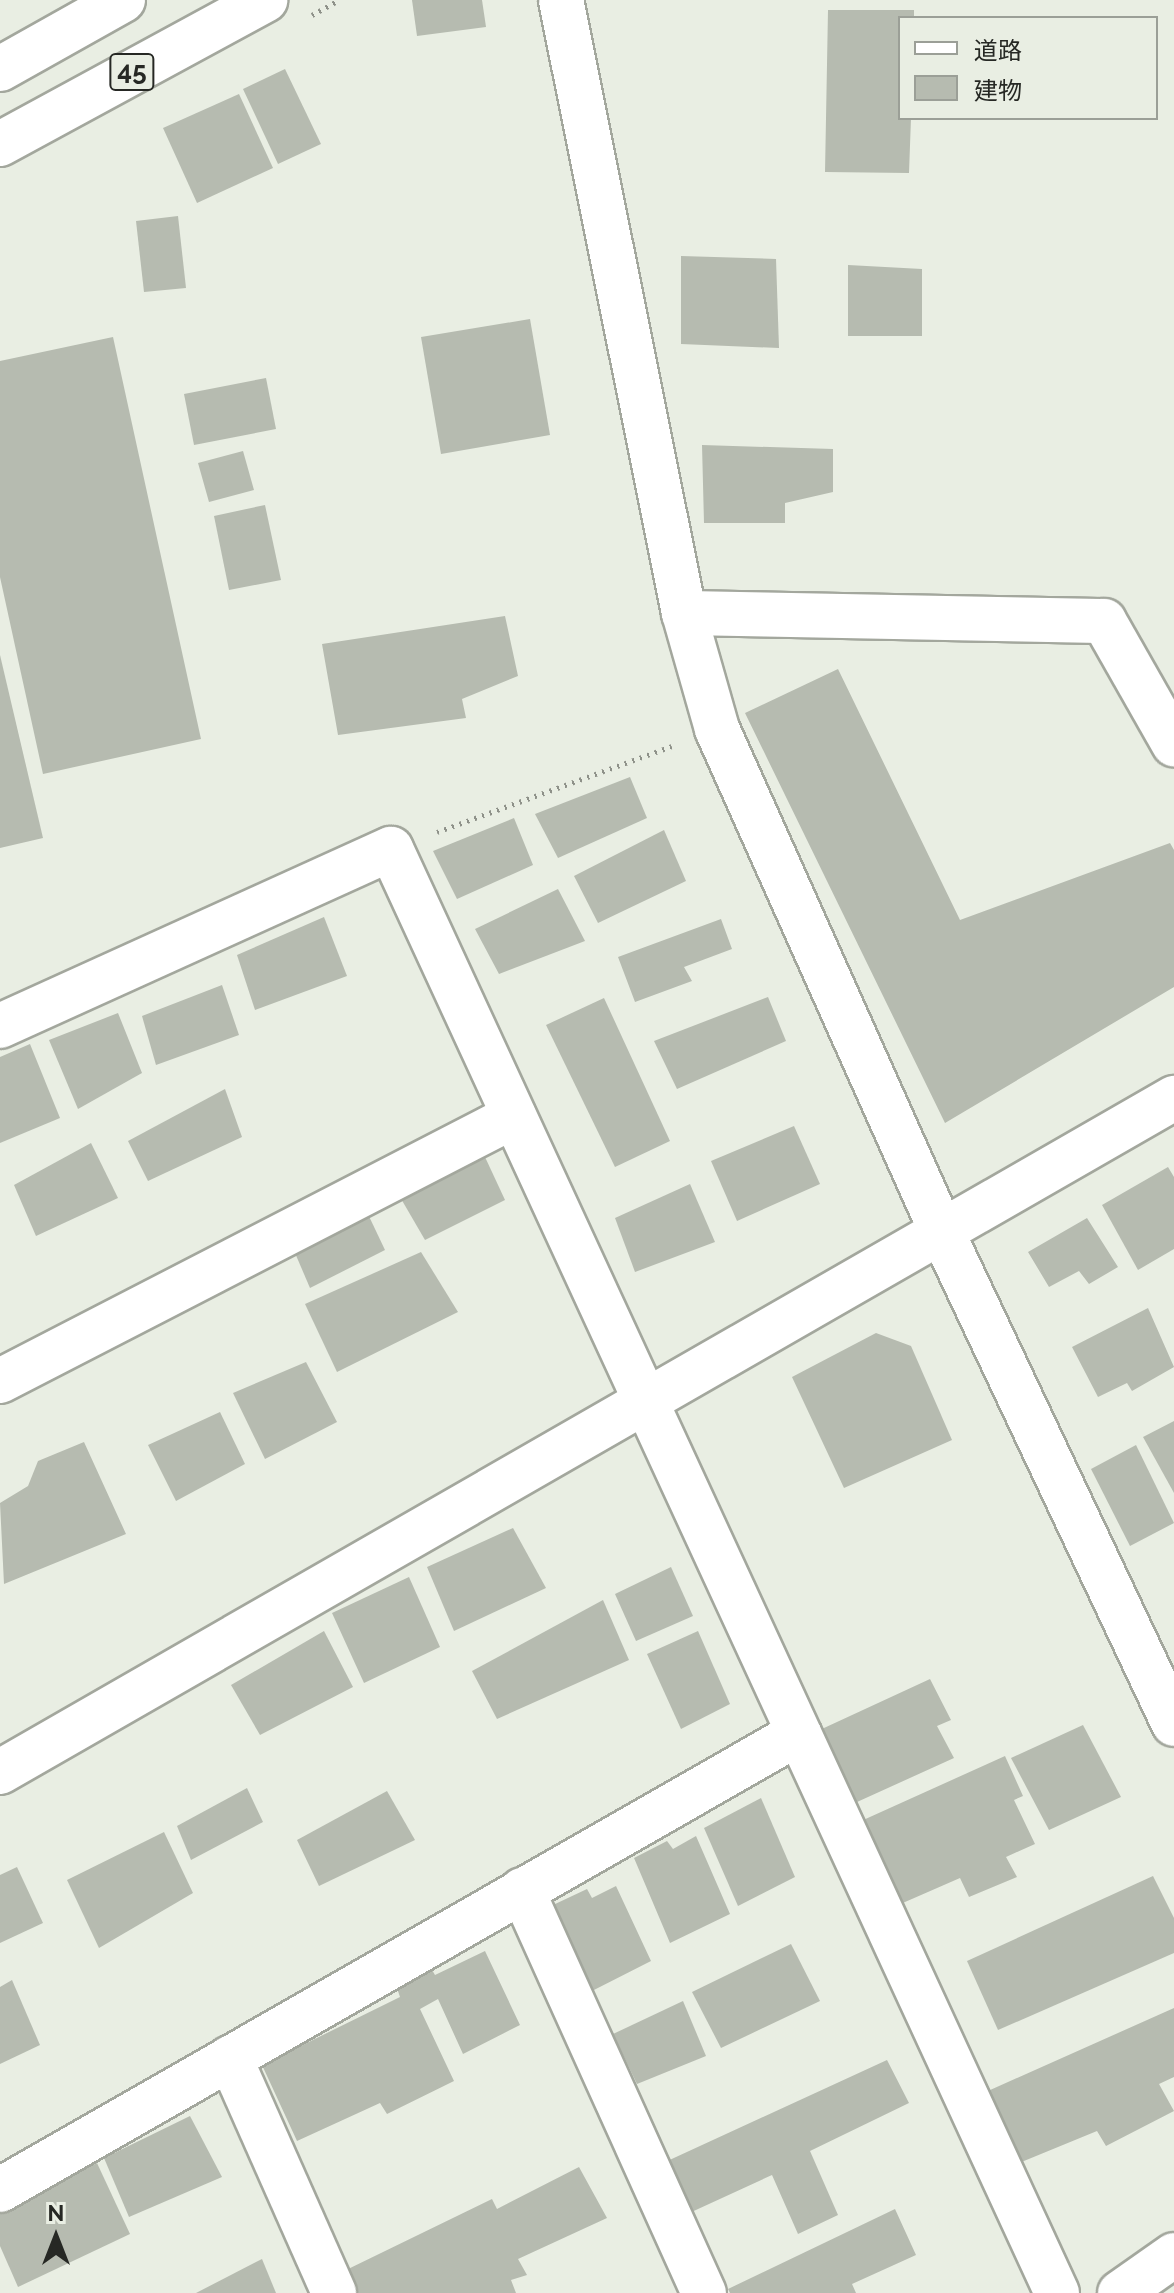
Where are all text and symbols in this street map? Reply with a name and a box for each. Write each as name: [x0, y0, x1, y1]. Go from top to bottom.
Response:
legend: [898, 16, 1158, 120]
text: 道路: [974, 36, 1022, 65]
road number: 45: [108, 50, 156, 94]
text: 建物: [974, 76, 1022, 105]
north arrow: [16, 2197, 96, 2277]
text: N: [48, 2200, 64, 2226]

